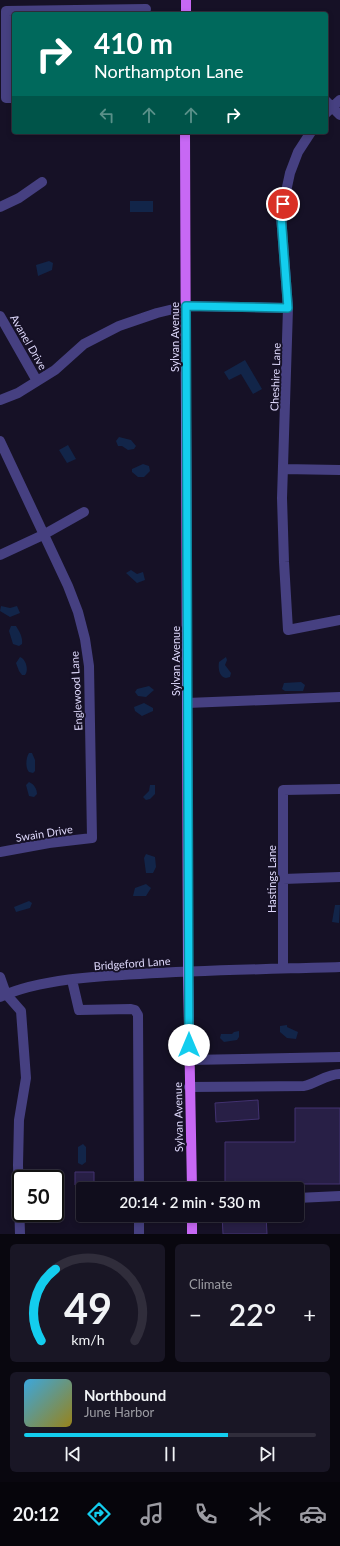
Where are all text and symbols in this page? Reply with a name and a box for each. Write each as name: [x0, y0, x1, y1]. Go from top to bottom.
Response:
text: 410 m: [94, 26, 173, 60]
icon: right: [28, 28, 80, 80]
text: Northampton Lane: [94, 60, 243, 82]
icon: left: [96, 104, 118, 126]
icon: ahead: [138, 104, 160, 126]
icon: ahead: [180, 104, 202, 126]
icon: right: [222, 104, 244, 126]
pin: [266, 187, 300, 221]
icon: arrive: [272, 193, 294, 215]
street label: Sylvan Avenue: [168, 302, 181, 372]
street label: Avanel Drive: [8, 312, 50, 372]
street label: Cheshire Lane: [267, 342, 283, 411]
street label: Sylvan Avenue: [169, 626, 182, 696]
street label: Englewood Lane: [67, 651, 85, 731]
street label: Swain Drive: [15, 822, 74, 844]
street label: Hastings Lane: [265, 845, 278, 913]
street label: Bridgeford Lane: [93, 954, 171, 972]
position arrow: [168, 1024, 210, 1066]
street label: Sylvan Avenue: [171, 1082, 185, 1152]
speed limit sign: 50: [12, 1170, 64, 1222]
text: 20:14 · 2 min · 530 m: [120, 1193, 260, 1211]
text: Climate: [189, 1276, 232, 1292]
text: 49: [63, 1283, 112, 1333]
text: 22°: [229, 1296, 276, 1332]
text: −: [189, 1301, 202, 1328]
text: +: [303, 1301, 316, 1328]
text: km/h: [71, 1331, 104, 1348]
text: Northbound: [84, 1386, 166, 1404]
text: June Harbor: [84, 1404, 154, 1420]
icon: previous: [62, 1443, 84, 1465]
icon: pause: [159, 1443, 181, 1465]
icon: next: [256, 1443, 278, 1465]
icon: directions: [85, 1500, 113, 1528]
icon: music: [138, 1500, 166, 1528]
icon: phone: [192, 1500, 220, 1528]
icon: climate: [246, 1500, 274, 1528]
icon: car: [299, 1500, 327, 1528]
text: 20:12: [13, 1503, 59, 1525]

